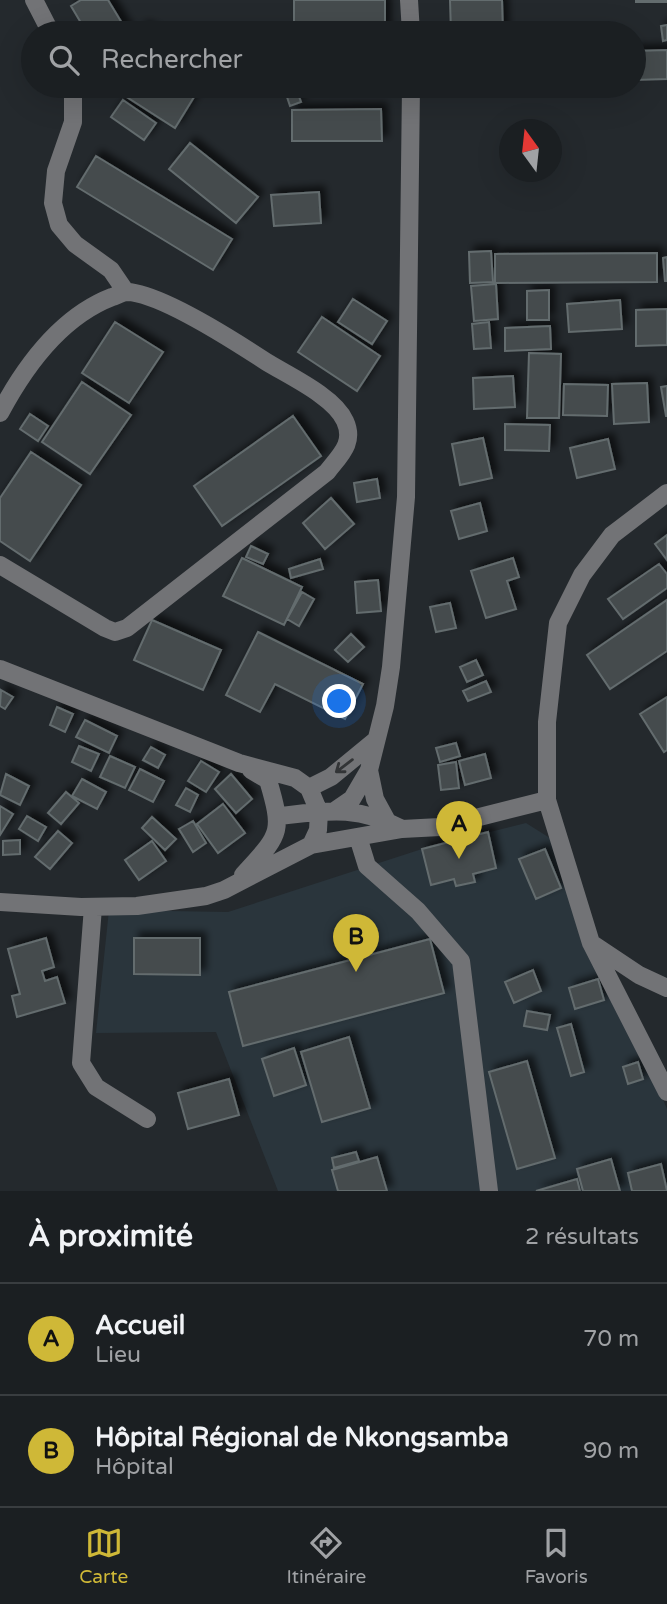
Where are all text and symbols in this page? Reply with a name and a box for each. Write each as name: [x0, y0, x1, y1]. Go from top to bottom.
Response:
search box: [21, 21, 646, 98]
icon: search: [45, 41, 83, 79]
text: Rechercher: [101, 44, 243, 75]
north arrow: [499, 119, 562, 182]
your location: [322, 684, 356, 718]
one-way arrow: [336, 759, 354, 774]
pin: A: [436, 801, 482, 859]
pin: B: [333, 914, 379, 972]
text: À proximité: [28, 1218, 193, 1255]
text: 2 résultats: [525, 1223, 639, 1251]
text: Accueil: [95, 1310, 185, 1341]
text: A: [42, 1325, 60, 1353]
text: 70 m: [583, 1325, 639, 1353]
text: Lieu: [95, 1341, 141, 1369]
text: Hôpital Régional de Nkongsamba: [95, 1422, 509, 1453]
text: B: [43, 1437, 59, 1465]
text: 90 m: [583, 1437, 639, 1465]
text: Hôpital: [95, 1453, 174, 1481]
tab: Carte: [79, 1524, 128, 1588]
tab: Itinéraire: [286, 1524, 366, 1588]
tab: Favoris: [525, 1524, 588, 1588]

